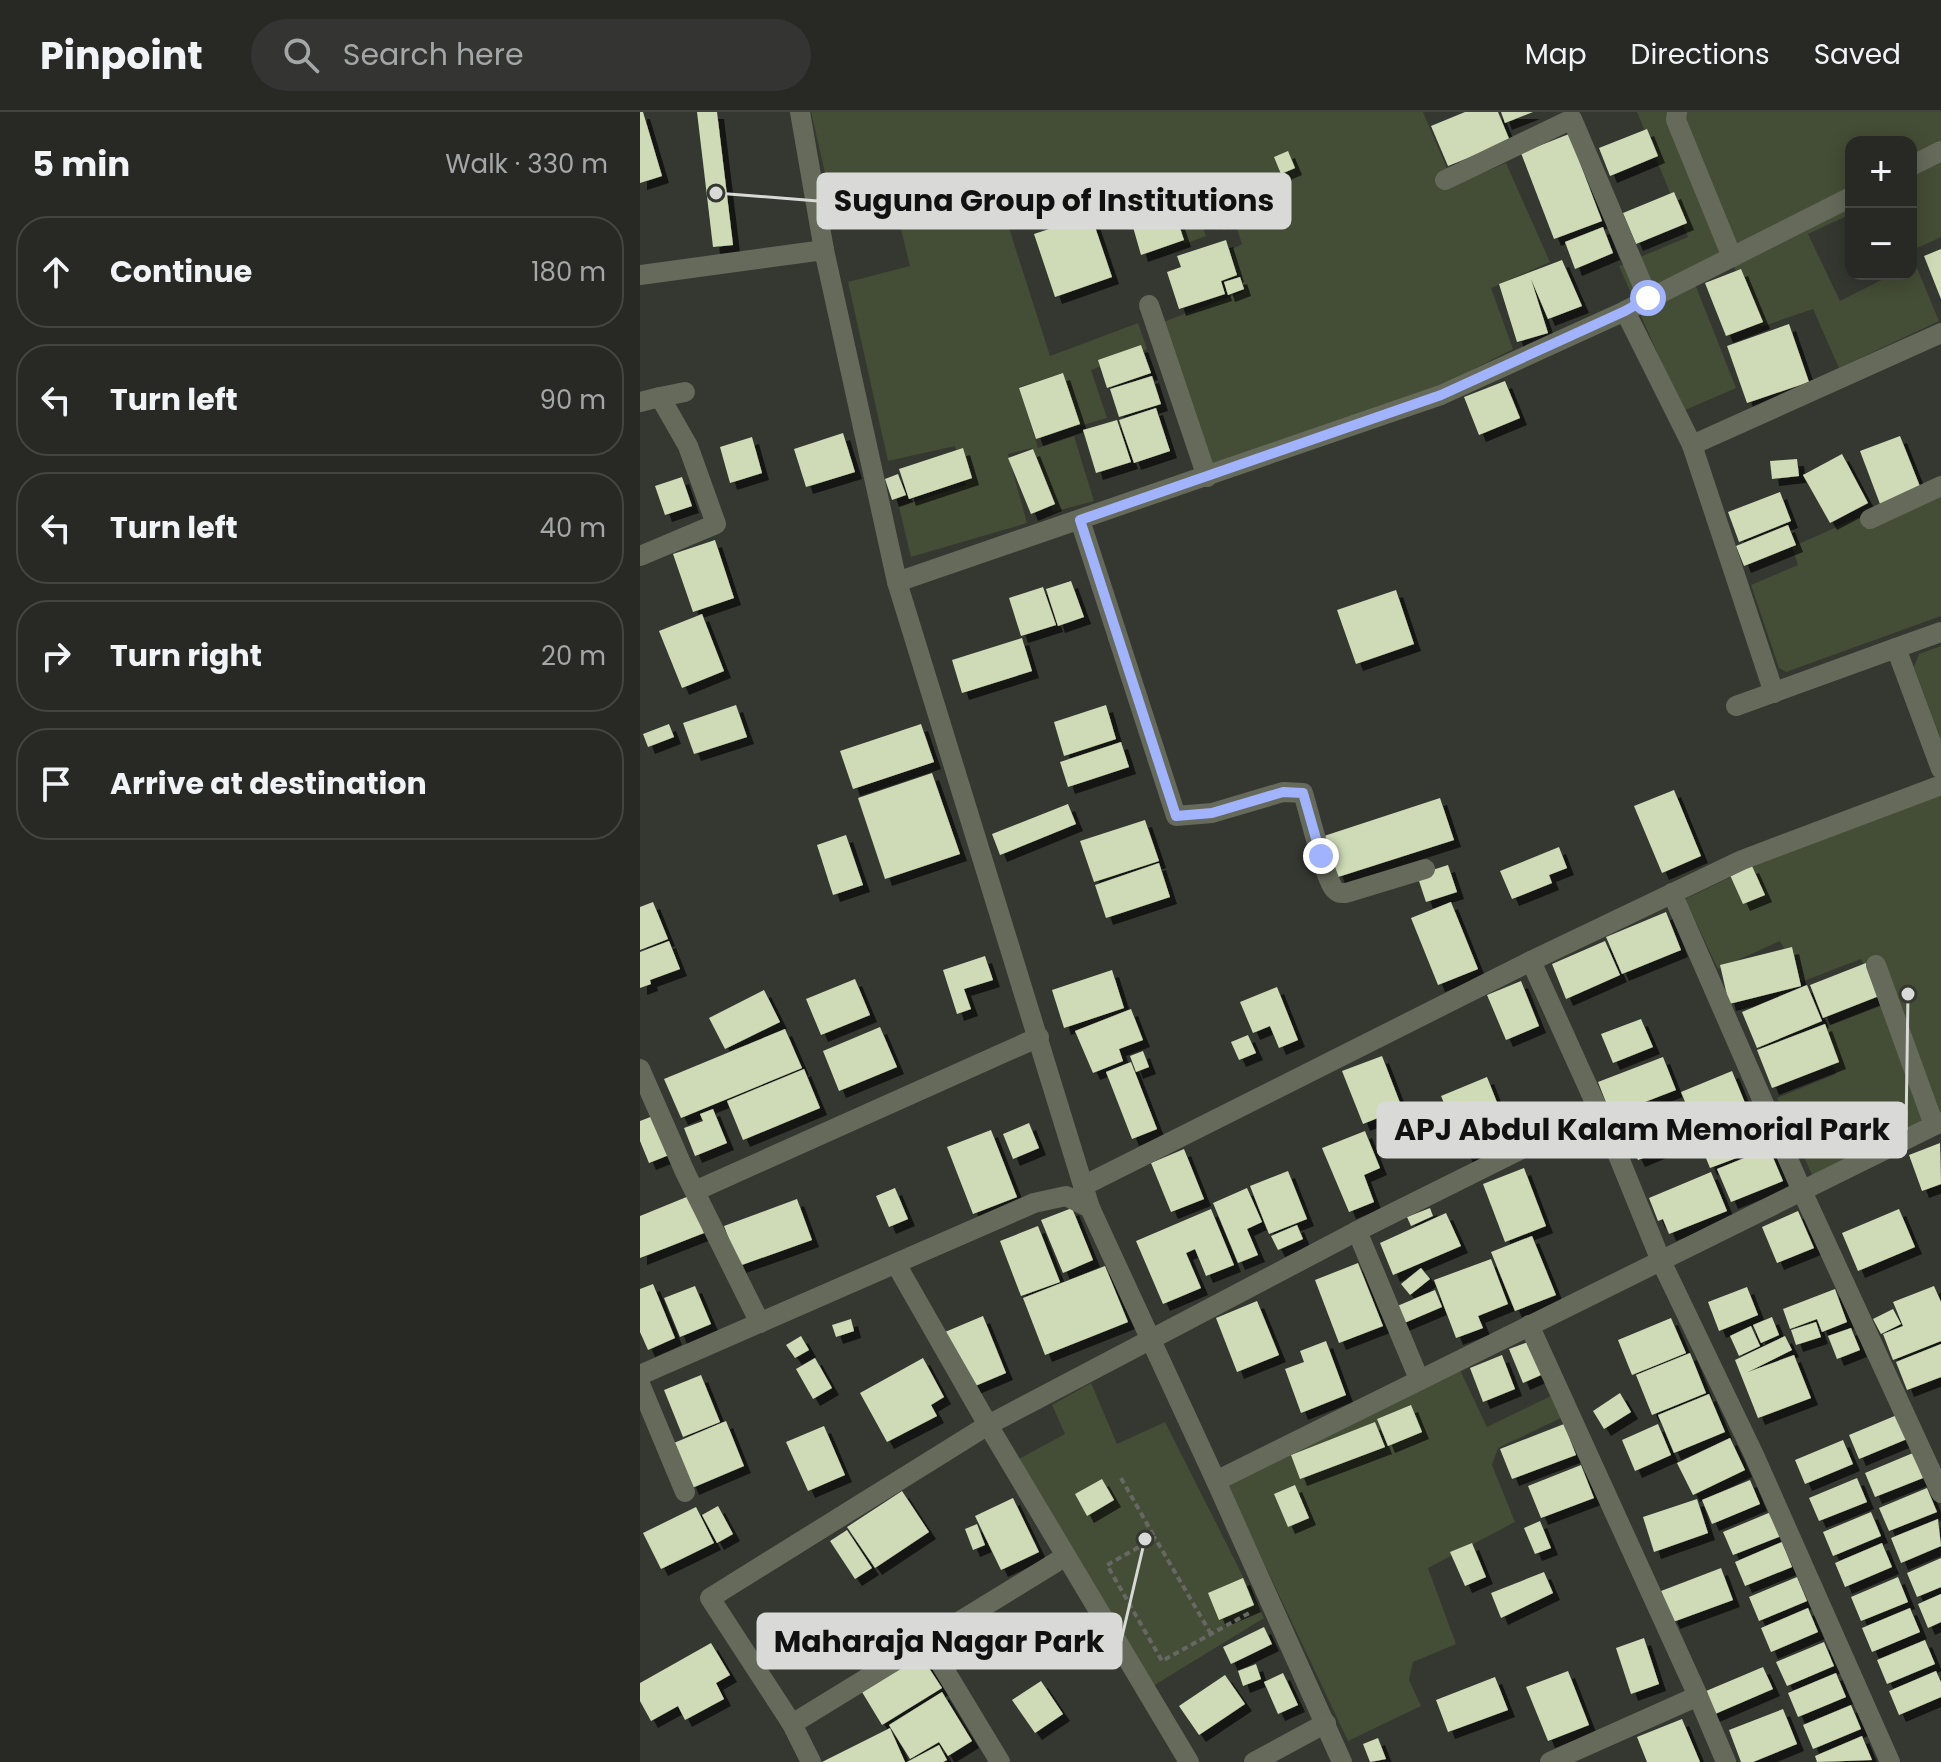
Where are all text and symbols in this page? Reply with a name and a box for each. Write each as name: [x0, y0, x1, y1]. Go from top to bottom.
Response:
search box: [251, 19, 811, 91]
text: Pinpoint: [40, 29, 203, 82]
icon: search: [279, 33, 323, 77]
text: Search here: [343, 33, 524, 76]
text: Map: [1525, 35, 1587, 74]
text: Directions: [1631, 35, 1770, 74]
text: Saved: [1814, 35, 1901, 74]
map controls: [1845, 136, 1917, 280]
button: +: [1845, 136, 1917, 208]
text: 5 min: [32, 140, 130, 188]
text: Walk · 330 m: [445, 146, 608, 182]
callout: Suguna Group of Institutions: [818, 174, 1290, 228]
text: Suguna Group of Institutions: [834, 179, 1274, 222]
button: −: [1845, 208, 1917, 280]
icon: ahead: [34, 250, 78, 294]
text: Continue: [110, 250, 252, 293]
text: 180 m: [531, 254, 606, 290]
route start: [1630, 280, 1666, 316]
icon: left: [34, 378, 78, 422]
text: Turn left: [110, 378, 238, 421]
text: 90 m: [540, 382, 606, 418]
icon: left: [34, 506, 78, 550]
text: Turn left: [110, 506, 238, 549]
text: 40 m: [540, 510, 606, 546]
icon: right: [34, 634, 78, 678]
text: Turn right: [110, 634, 262, 677]
text: 20 m: [541, 638, 606, 674]
icon: arrive: [34, 762, 78, 806]
text: Arrive at destination: [110, 762, 427, 805]
route end: [1303, 838, 1339, 874]
callout: APJ Abdul Kalam Memorial Park: [1378, 1103, 1906, 1157]
text: APJ Abdul Kalam Memorial Park: [1394, 1108, 1890, 1151]
callout: Maharaja Nagar Park: [758, 1614, 1121, 1668]
text: Maharaja Nagar Park: [774, 1620, 1105, 1663]

